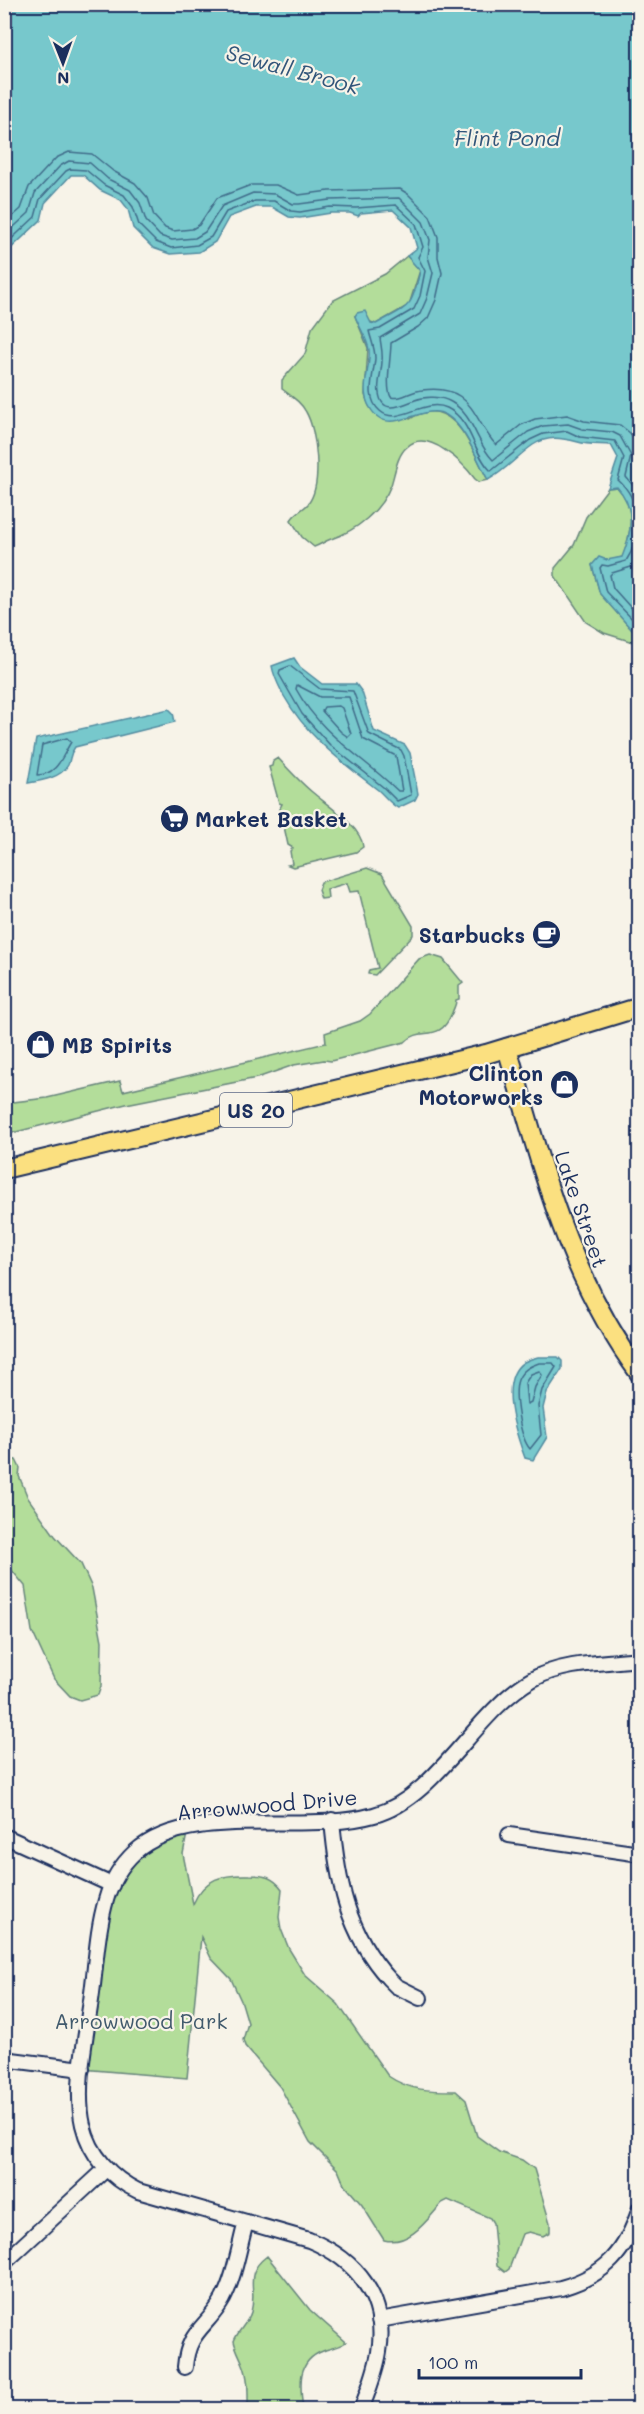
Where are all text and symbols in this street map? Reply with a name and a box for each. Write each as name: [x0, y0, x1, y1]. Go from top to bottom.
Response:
north arrow: [33, 33, 93, 93]
water label: Sewall Brook: [223, 37, 364, 101]
text: N: [57, 68, 70, 89]
water label: Flint Pond: [454, 123, 561, 152]
supermarket icon: Market Basket: [158, 802, 190, 834]
place label: Market Basket: [195, 805, 347, 832]
cafe icon: Starbucks: [530, 918, 562, 950]
place label: Starbucks: [419, 921, 525, 948]
shop icon: MB Spirits: [25, 1028, 57, 1060]
place label: MB Spirits: [62, 1031, 172, 1058]
place label: Clinton Motorworks: [418, 1059, 543, 1110]
shop icon: Clinton Motorworks: [548, 1068, 580, 1100]
road number: US 20: [220, 1093, 292, 1127]
street label: Lake Street: [549, 1147, 615, 1271]
street label: Arrowwood Drive: [176, 1783, 358, 1825]
park label: Arrowwood Park: [54, 2007, 228, 2034]
scale bar: [419, 2342, 581, 2380]
text: 100 m: [428, 2350, 478, 2374]

